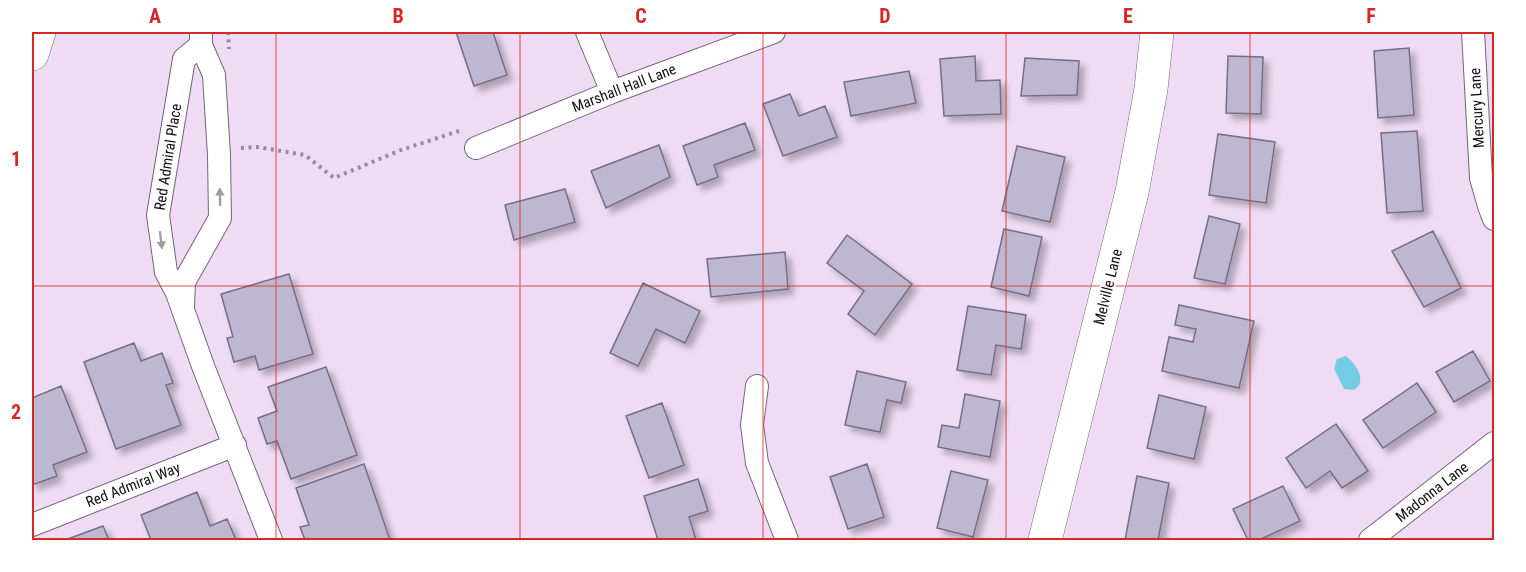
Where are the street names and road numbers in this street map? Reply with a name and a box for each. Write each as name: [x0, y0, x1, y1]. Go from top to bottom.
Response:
street label: Marshall Hall Lane: [569, 60, 679, 116]
street label: Mercury Lane: [1466, 68, 1488, 148]
street label: Red Admiral Place: [151, 102, 185, 212]
street label: Melville Lane: [1090, 247, 1126, 327]
street label: Madonna Lane: [1392, 458, 1472, 526]
street label: Red Admiral Way: [83, 459, 183, 511]

